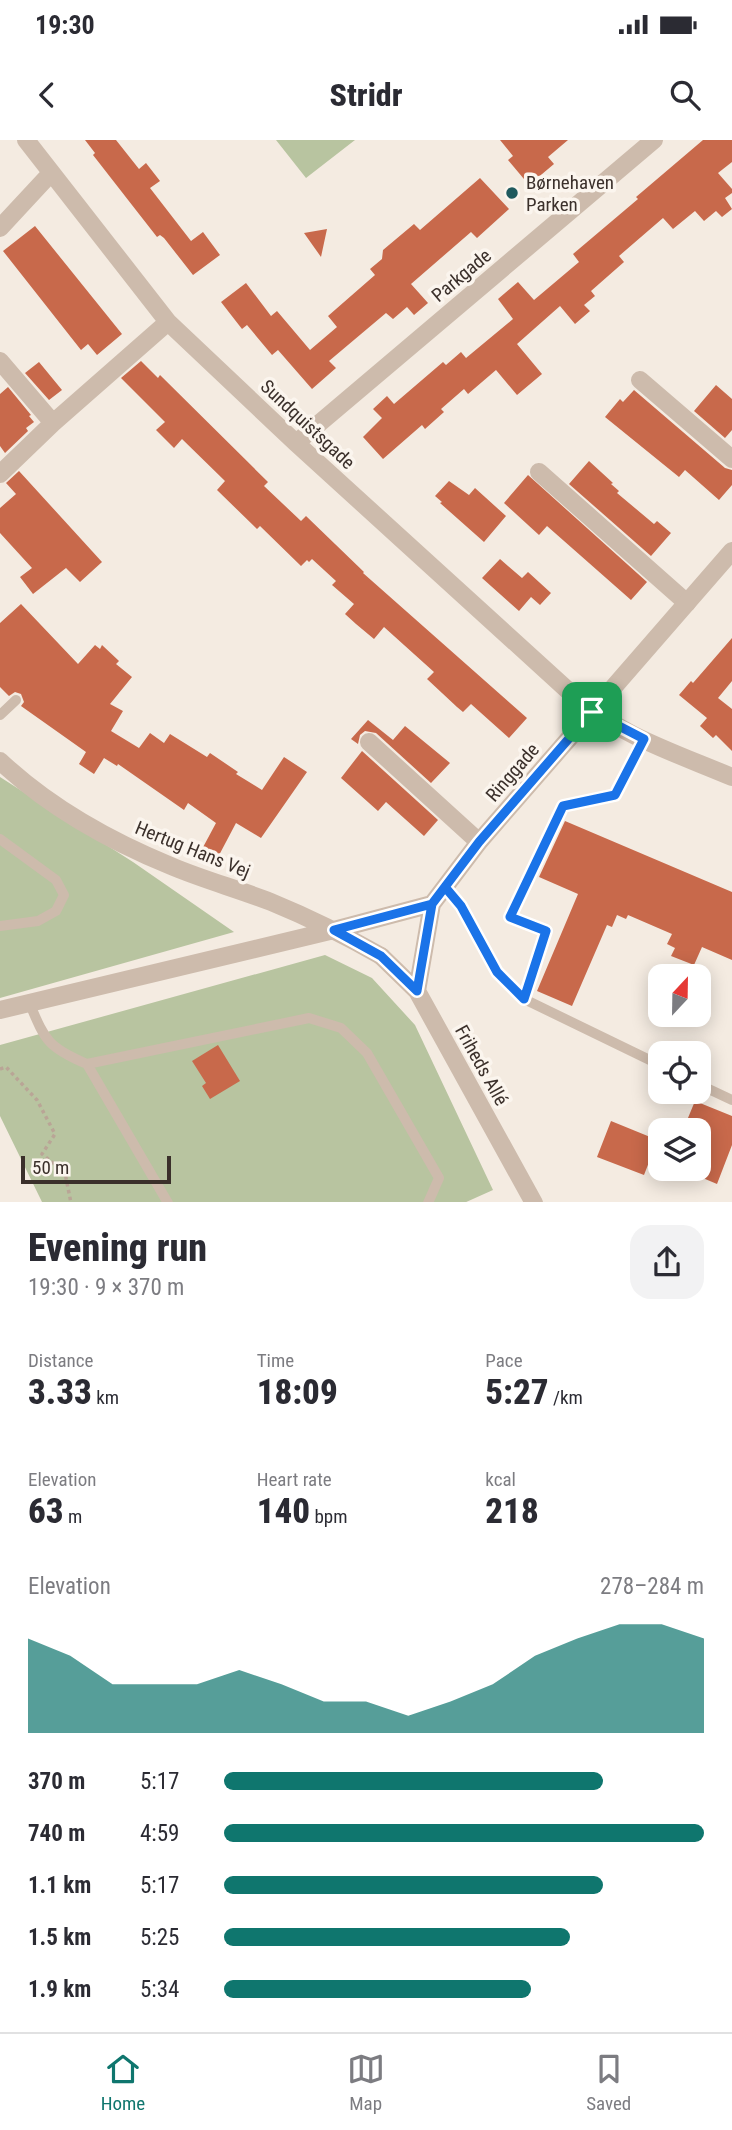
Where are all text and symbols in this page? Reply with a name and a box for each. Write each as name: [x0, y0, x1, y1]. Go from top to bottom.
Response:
text: 19:30: [35, 10, 95, 40]
icon: back: [28, 76, 66, 114]
text: Stridr: [329, 76, 403, 114]
icon: search: [666, 76, 704, 114]
place label: Børnehaven Parken: [526, 171, 614, 216]
marker: Børnehaven Parken: [504, 185, 520, 201]
street label: Parkgade: [427, 244, 496, 307]
street label: Sundquistsgade: [256, 375, 360, 474]
pin: [562, 682, 622, 742]
icon: arrive: [573, 693, 611, 731]
street label: Ringgade: [481, 738, 544, 806]
street label: Hertug Hans Vej: [132, 816, 254, 883]
north arrow: [648, 964, 710, 1027]
map controls: [648, 964, 711, 1181]
street label: Friheds Allé: [450, 1021, 513, 1109]
button: locate: [648, 1041, 711, 1104]
button: layers: [648, 1118, 711, 1181]
scale bar: [21, 1154, 172, 1185]
text: 50 m: [32, 1156, 69, 1179]
button: share: [630, 1225, 704, 1299]
text: Evening run: [28, 1226, 207, 1270]
text: 19:30 · 9 × 370 m: [28, 1274, 184, 1301]
text: Distance: [28, 1349, 93, 1372]
text: Time: [257, 1349, 294, 1372]
text: Pace: [485, 1349, 523, 1372]
text: 3.33: [28, 1372, 92, 1413]
text: 18:09: [257, 1372, 338, 1413]
text: 5:27: [485, 1372, 549, 1413]
text: km: [92, 1386, 119, 1409]
text: /km: [549, 1386, 583, 1409]
text: Elevation: [28, 1468, 96, 1491]
text: Heart rate: [257, 1468, 332, 1491]
text: kcal: [485, 1468, 516, 1491]
text: 63: [28, 1491, 64, 1532]
text: 140: [257, 1491, 310, 1532]
text: 218: [485, 1491, 539, 1532]
text: m: [64, 1505, 82, 1528]
text: bpm: [310, 1505, 347, 1528]
text: Elevation: [28, 1573, 111, 1600]
text: 278–284 m: [600, 1573, 704, 1600]
text: 370 m: [28, 1768, 85, 1795]
text: 5:17: [140, 1768, 179, 1795]
text: 740 m: [28, 1820, 85, 1847]
text: 4:59: [140, 1820, 179, 1847]
text: 1.1 km: [28, 1872, 91, 1899]
text: 5:17: [140, 1872, 179, 1899]
text: 1.5 km: [28, 1924, 91, 1951]
text: 5:25: [140, 1924, 179, 1951]
text: 1.9 km: [28, 1976, 91, 2003]
text: 5:34: [140, 1976, 179, 2003]
tab: Home: [101, 2050, 145, 2115]
tab: Map: [347, 2050, 385, 2115]
tab: Saved: [586, 2050, 631, 2115]

